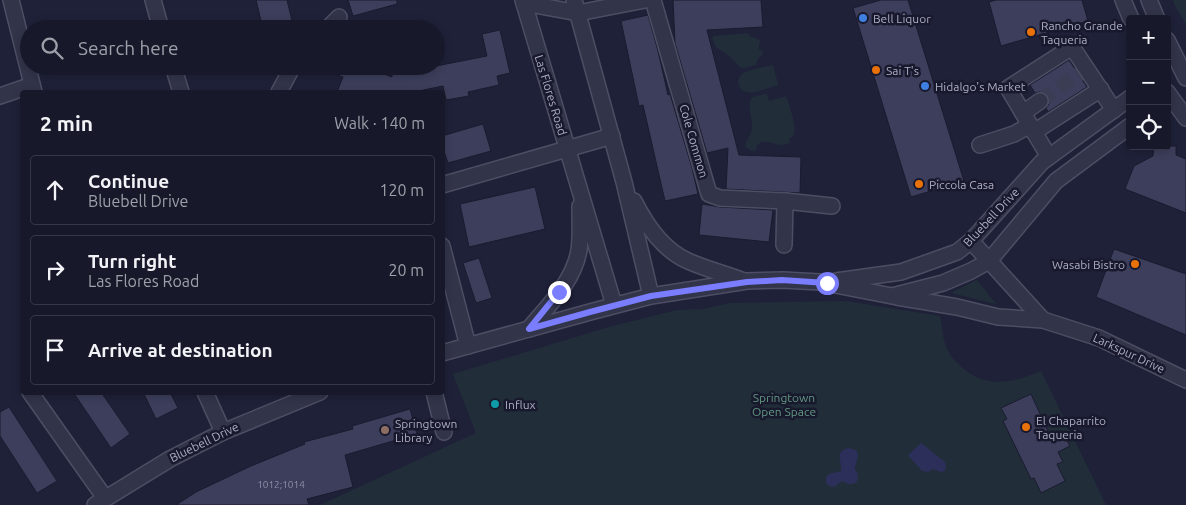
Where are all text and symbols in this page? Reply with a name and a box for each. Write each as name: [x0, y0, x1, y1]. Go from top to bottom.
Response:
marker: Bell Liquor: [857, 12, 869, 24]
place label: Bell Liquor: [873, 12, 931, 25]
map controls: [1126, 15, 1171, 150]
button: +: [1126, 15, 1171, 60]
place label: Rancho Grande Taqueria: [1041, 19, 1123, 46]
search box: [20, 20, 445, 75]
marker: Rancho Grande Taqueria: [1025, 26, 1037, 38]
icon: search: [38, 34, 66, 62]
text: Search here: [78, 37, 178, 59]
street label: Las Flores Road: [533, 53, 569, 137]
button: −: [1126, 60, 1171, 105]
marker: Sai T's: [870, 64, 882, 76]
place label: Sai T's: [886, 64, 919, 77]
marker: Hidalgo's Market: [919, 80, 931, 92]
place label: Hidalgo's Market: [935, 80, 1026, 93]
street label: Cole Common: [677, 103, 711, 179]
button: locate: [1126, 105, 1171, 150]
text: 2 min: [40, 111, 93, 135]
text: Walk · 140 m: [334, 114, 425, 132]
text: Continue: [88, 170, 169, 192]
icon: ahead: [41, 176, 69, 204]
marker: Piccola Casa: [913, 178, 925, 190]
place label: Piccola Casa: [929, 178, 994, 191]
text: 120 m: [379, 181, 424, 199]
street label: Bluebell Drive: [961, 185, 1021, 249]
text: Bluebell Drive: [88, 192, 188, 210]
text: Turn right: [88, 250, 176, 272]
icon: right: [41, 256, 69, 284]
place label: Wasabi Bistro: [1052, 258, 1125, 271]
marker: Wasabi Bistro: [1129, 258, 1141, 270]
text: 20 m: [388, 261, 424, 279]
text: Las Flores Road: [88, 272, 199, 290]
route start: [816, 272, 839, 295]
route end: [548, 281, 571, 304]
street label: Larkspur Drive: [1091, 331, 1167, 375]
icon: arrive: [41, 336, 69, 364]
text: Arrive at destination: [88, 339, 273, 361]
park label: Springtown Open Space: [752, 391, 816, 418]
marker: Influx: [489, 398, 501, 410]
place label: Influx: [505, 398, 536, 411]
place label: El Chaparrito Taqueria: [1036, 414, 1106, 441]
place label: Springtown Library: [395, 417, 457, 444]
street label: Bluebell Drive: [167, 420, 241, 464]
marker: El Chaparrito Taqueria: [1020, 421, 1032, 433]
marker: Springtown Library: [379, 424, 391, 436]
house number: 1012;1014: [257, 479, 305, 490]

